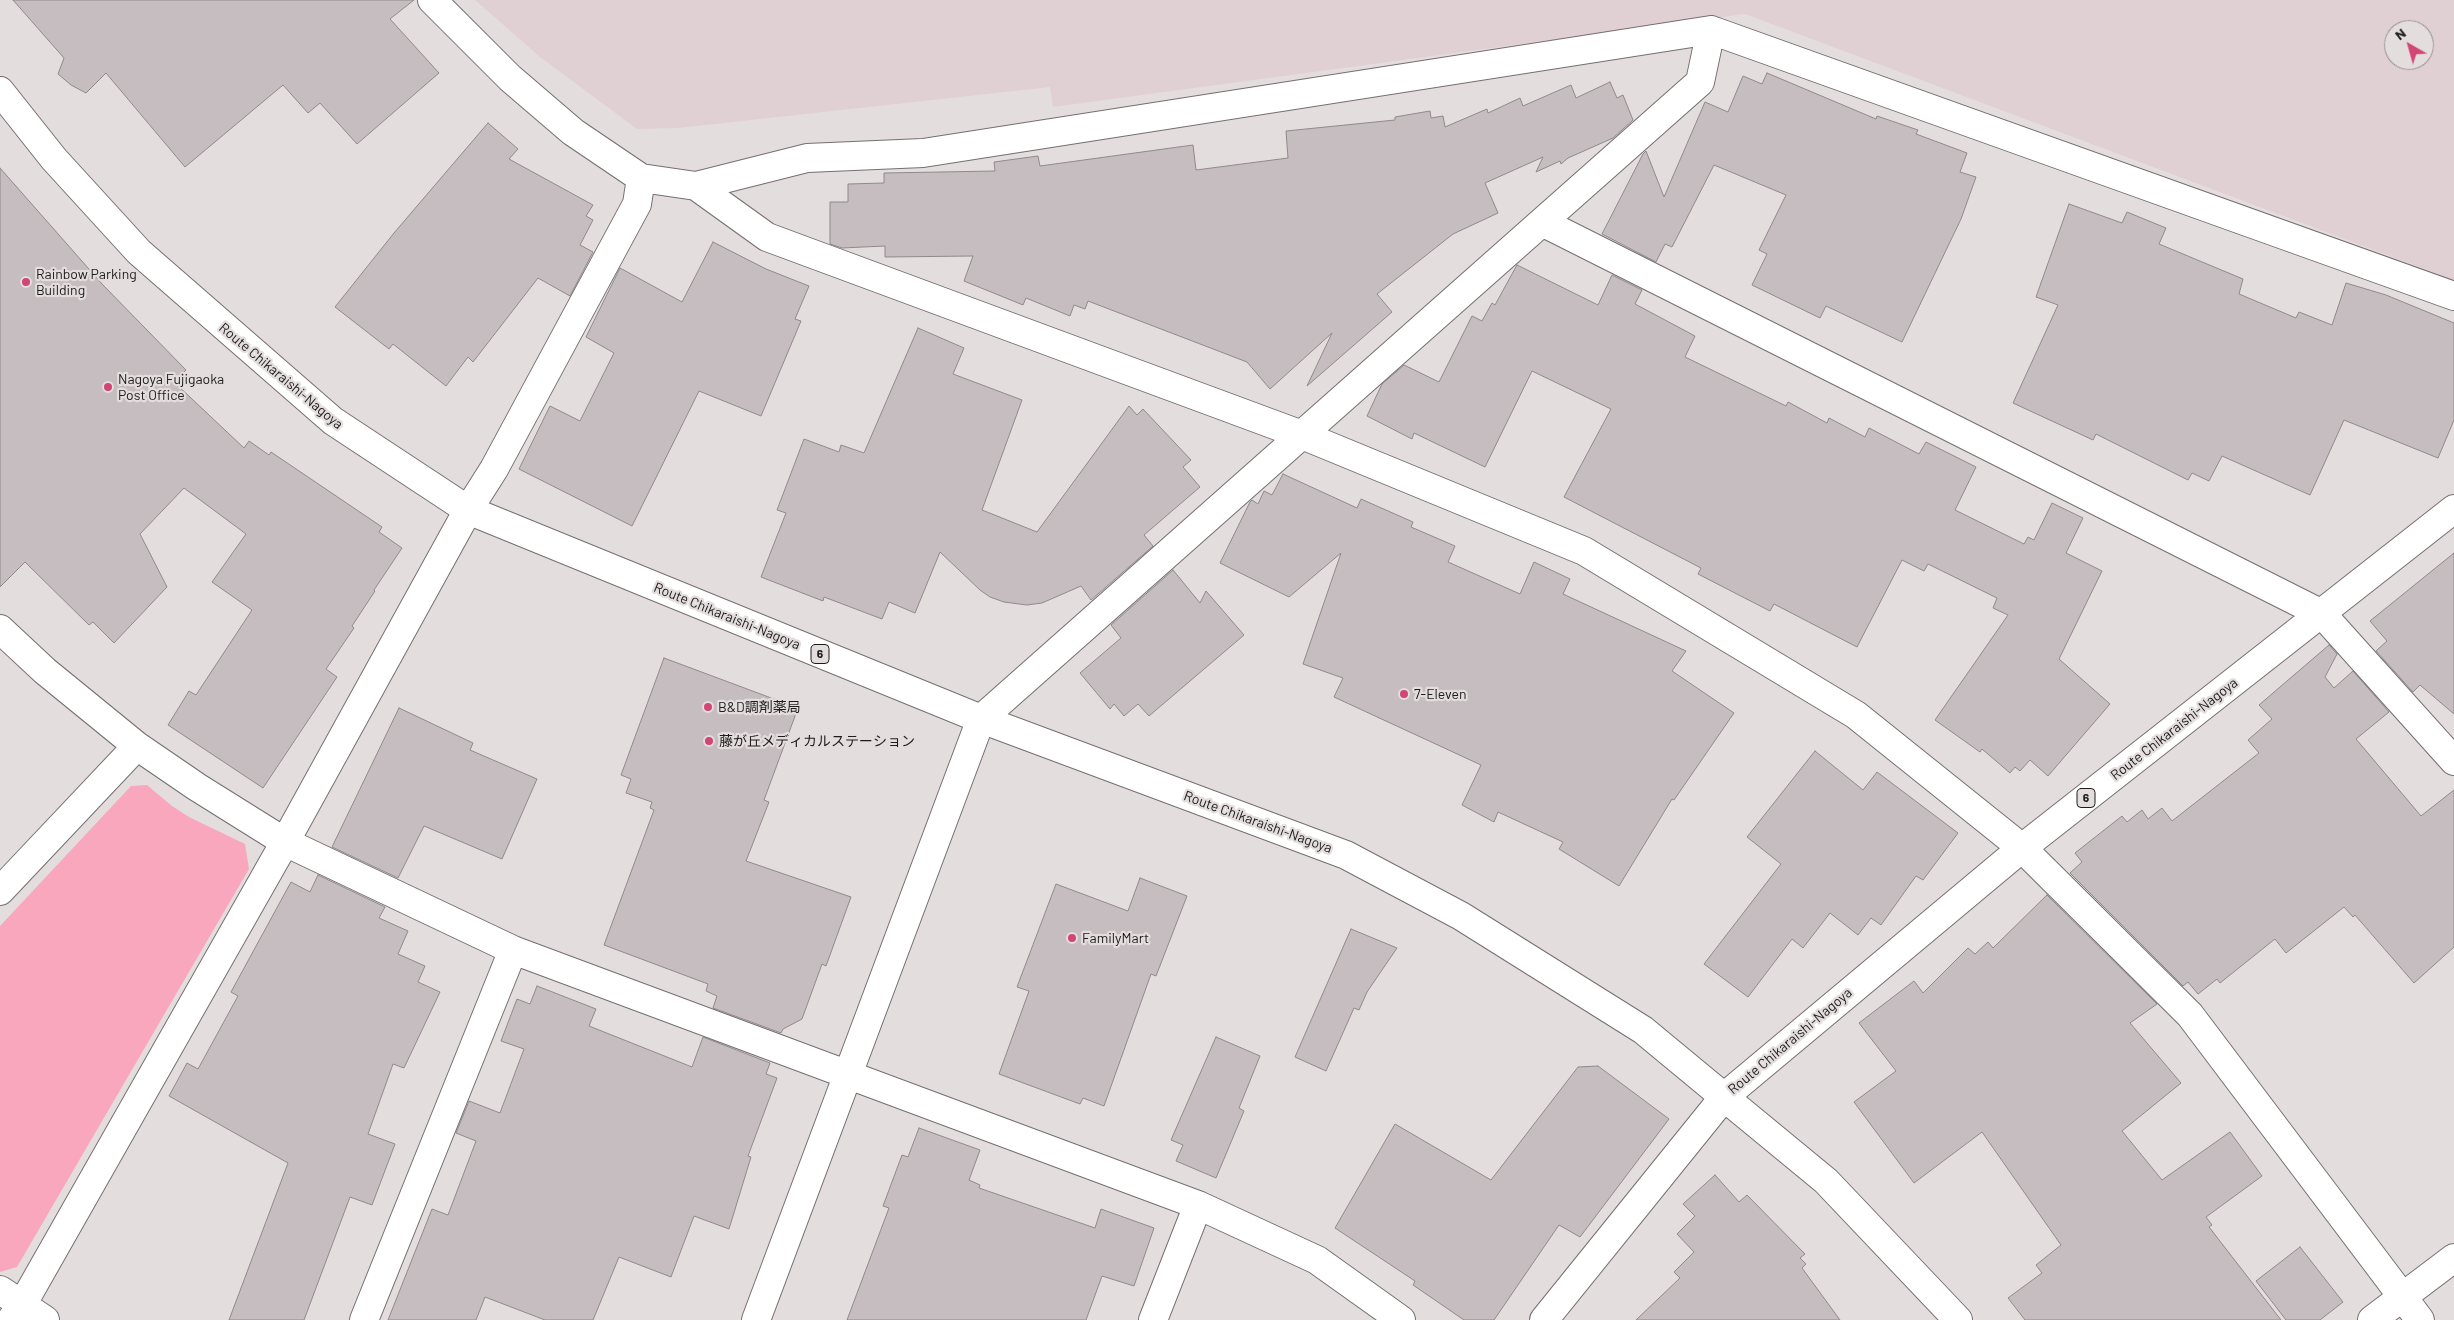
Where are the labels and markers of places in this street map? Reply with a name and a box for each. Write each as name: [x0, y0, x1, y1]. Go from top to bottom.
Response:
place label: Rainbow Parking Building: [36, 266, 137, 298]
marker: Rainbow Parking Building: [20, 276, 32, 288]
place label: Nagoya Fujigaoka Post Office: [118, 371, 224, 404]
marker: Nagoya Fujigaoka Post Office: [102, 381, 114, 393]
place label: 7-Eleven: [1414, 686, 1467, 702]
marker: 7-Eleven: [1398, 688, 1410, 700]
place label: B&D調剤薬局: [718, 699, 801, 715]
marker: B&D調剤薬局: [702, 701, 714, 713]
place label: 藤が丘メディカルステーション: [719, 733, 915, 749]
marker: 藤が丘メディカルステーション: [703, 735, 715, 747]
place label: FamilyMart: [1082, 930, 1149, 946]
marker: FamilyMart: [1066, 932, 1078, 944]

